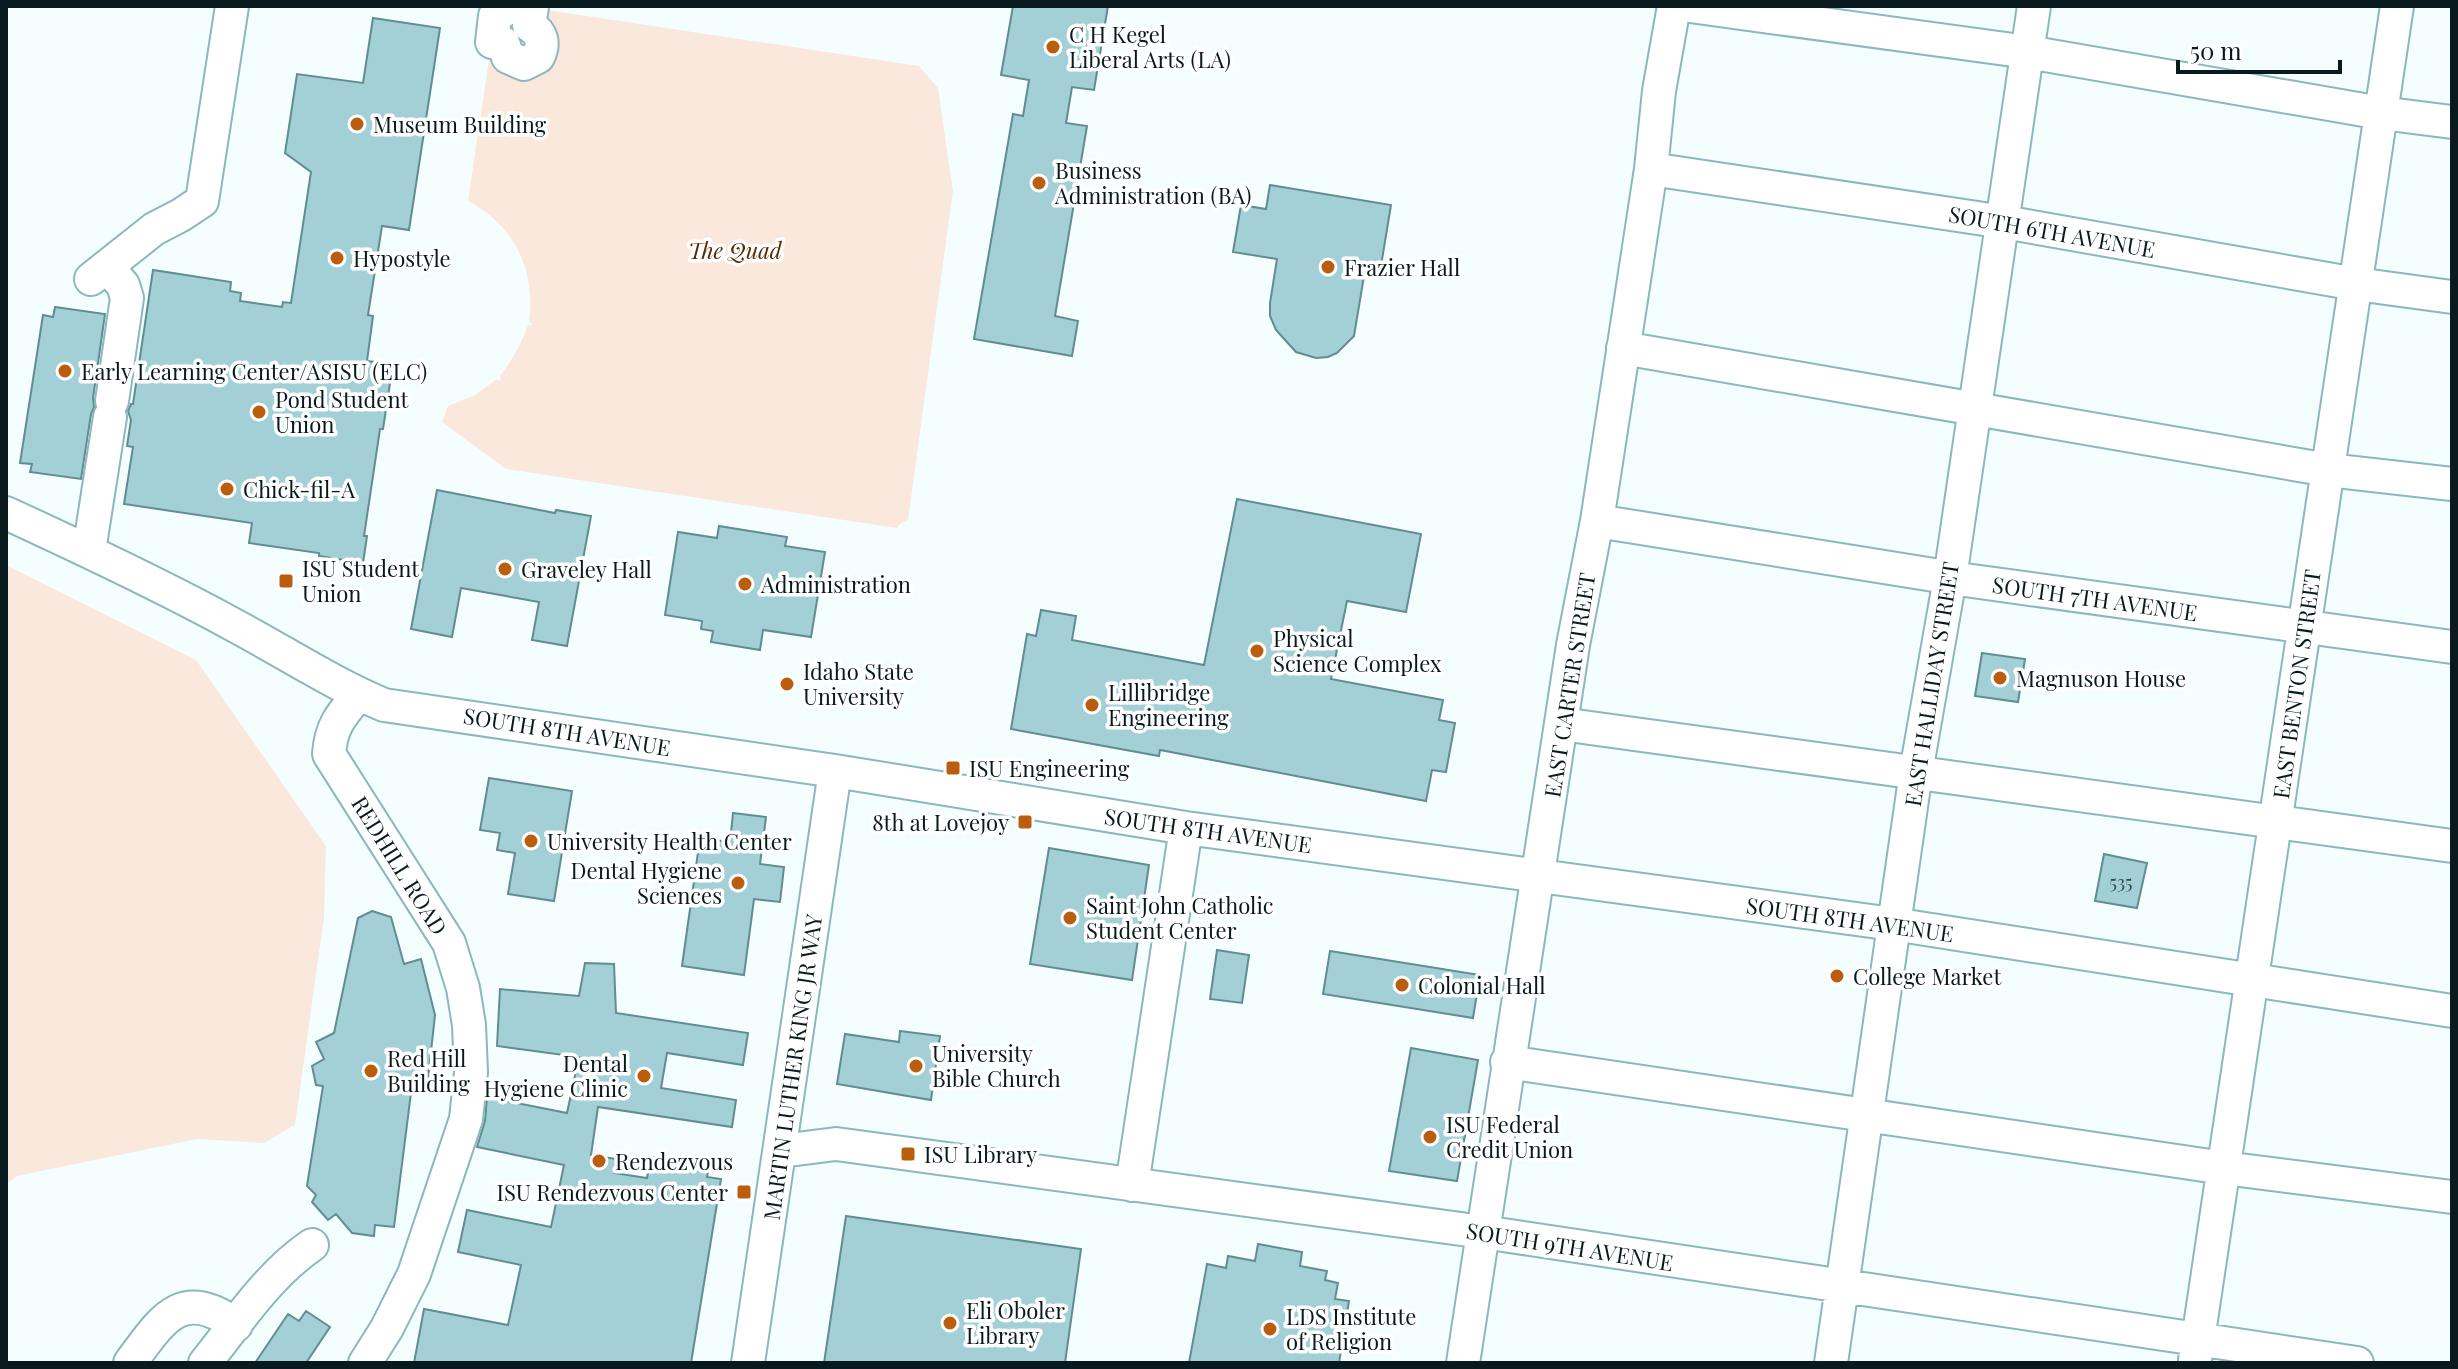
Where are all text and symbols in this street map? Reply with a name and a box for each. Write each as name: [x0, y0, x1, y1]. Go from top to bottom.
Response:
place label: C H Kegel Liberal Arts (LA): [1069, 19, 1231, 74]
scale bar: [2178, 24, 2340, 74]
text: 50 m: [2190, 34, 2242, 66]
marker: C H Kegel Liberal Arts (LA): [1044, 38, 1062, 56]
place label: Museum Building: [373, 109, 547, 139]
marker: Museum Building: [348, 115, 366, 133]
place label: Business Administration (BA): [1054, 155, 1252, 210]
marker: Business Administration (BA): [1030, 174, 1048, 192]
street label: SOUTH 6TH AVENUE: [1946, 198, 2158, 264]
park label: The Quad: [688, 235, 783, 265]
place label: Hypostyle: [353, 243, 451, 273]
marker: Hypostyle: [328, 249, 346, 267]
place label: Frazier Hall: [1344, 252, 1460, 282]
marker: Frazier Hall: [1319, 258, 1337, 276]
place label: Early Learning Center/ASISU (ELC): [81, 356, 427, 386]
marker: Early Learning Center/ASISU (ELC): [56, 362, 74, 380]
place label: Pond Student Union: [275, 384, 410, 439]
marker: Pond Student Union: [250, 403, 268, 421]
place label: Chick-fil-A: [243, 474, 355, 504]
marker: Chick-fil-A: [218, 480, 236, 498]
place label: ISU Student Union: [302, 553, 420, 608]
place label: Graveley Hall: [521, 554, 652, 584]
street label: EAST HALLIDAY STREET: [1897, 559, 1965, 809]
marker: Graveley Hall: [496, 560, 514, 578]
street label: EAST BENTON STREET: [2265, 567, 2327, 801]
place label: Administration: [760, 569, 911, 599]
street label: SOUTH 7TH AVENUE: [1991, 569, 2199, 627]
street label: EAST CARTER STREET: [1536, 570, 1602, 800]
marker: ISU Student Union: [277, 572, 295, 590]
marker: Administration: [736, 575, 754, 593]
place label: Physical Science Complex: [1273, 623, 1442, 678]
marker: Physical Science Complex: [1248, 642, 1266, 660]
place label: Idaho State University: [803, 656, 914, 711]
place label: Magnuson House: [2016, 663, 2186, 693]
marker: Magnuson House: [1991, 669, 2009, 687]
marker: Idaho State University: [778, 675, 796, 693]
place label: Lillibridge Engineering: [1108, 677, 1229, 732]
marker: Lillibridge Engineering: [1083, 696, 1101, 714]
street label: SOUTH 8TH AVENUE: [461, 700, 673, 762]
place label: ISU Engineering: [969, 753, 1130, 783]
marker: ISU Engineering: [944, 759, 962, 777]
street label: REDHILL ROAD: [345, 790, 455, 940]
street label: SOUTH 8TH AVENUE: [1102, 801, 1314, 859]
place label: 8th at Lovejoy: [872, 807, 1009, 837]
marker: 8th at Lovejoy: [1016, 813, 1034, 831]
place label: University Health Center: [547, 826, 792, 856]
marker: University Health Center: [522, 832, 540, 850]
place label: Dental Hygiene Sciences: [571, 855, 722, 910]
house number: 535: [2109, 870, 2133, 894]
marker: Dental Hygiene Sciences: [729, 874, 747, 892]
place label: Saint John Catholic Student Center: [1086, 890, 1274, 945]
street label: SOUTH 8TH AVENUE: [1744, 890, 1956, 948]
marker: Saint John Catholic Student Center: [1061, 909, 1079, 927]
street label: MARTIN LUTHER KING JR WAY: [756, 912, 828, 1222]
place label: College Market: [1853, 961, 2002, 991]
marker: College Market: [1828, 967, 1846, 985]
place label: Colonial Hall: [1418, 970, 1546, 1000]
marker: Colonial Hall: [1393, 976, 1411, 994]
place label: University Bible Church: [932, 1038, 1061, 1093]
place label: Red Hill Building: [387, 1043, 470, 1098]
place label: Dental Hygiene Clinic: [484, 1048, 628, 1103]
marker: University Bible Church: [907, 1057, 925, 1075]
marker: Red Hill Building: [362, 1062, 380, 1080]
marker: Dental Hygiene Clinic: [635, 1067, 653, 1085]
place label: ISU Federal Credit Union: [1446, 1109, 1573, 1164]
marker: ISU Federal Credit Union: [1421, 1128, 1439, 1146]
place label: ISU Library: [924, 1139, 1037, 1169]
marker: ISU Library: [899, 1145, 917, 1163]
place label: Rendezvous: [615, 1146, 733, 1176]
marker: Rendezvous: [590, 1152, 608, 1170]
place label: ISU Rendezvous Center: [496, 1177, 728, 1207]
marker: ISU Rendezvous Center: [735, 1183, 753, 1201]
street label: SOUTH 9TH AVENUE: [1464, 1215, 1676, 1277]
place label: Eli Oboler Library: [966, 1295, 1065, 1350]
place label: LDS Institute of Religion: [1286, 1301, 1416, 1356]
marker: Eli Oboler Library: [941, 1314, 959, 1332]
marker: LDS Institute of Religion: [1261, 1320, 1279, 1338]

